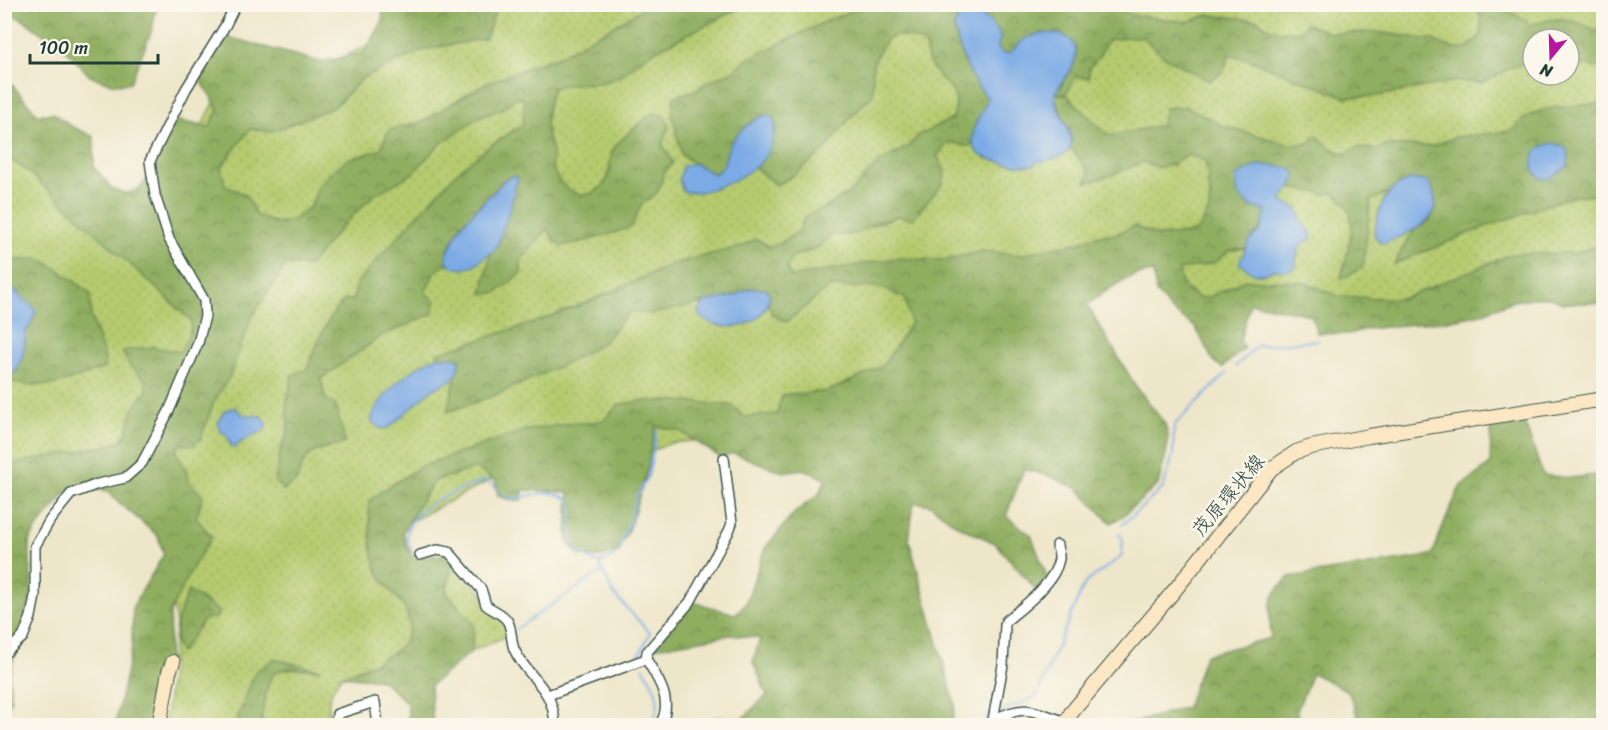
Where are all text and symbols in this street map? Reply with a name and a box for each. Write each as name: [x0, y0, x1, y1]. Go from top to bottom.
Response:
scale bar: [30, 27, 158, 65]
north arrow: [1521, 27, 1581, 87]
text: 100 m: [39, 32, 88, 64]
text: N: [1535, 55, 1557, 87]
street label: 茂原環状線: [1183, 446, 1274, 545]

